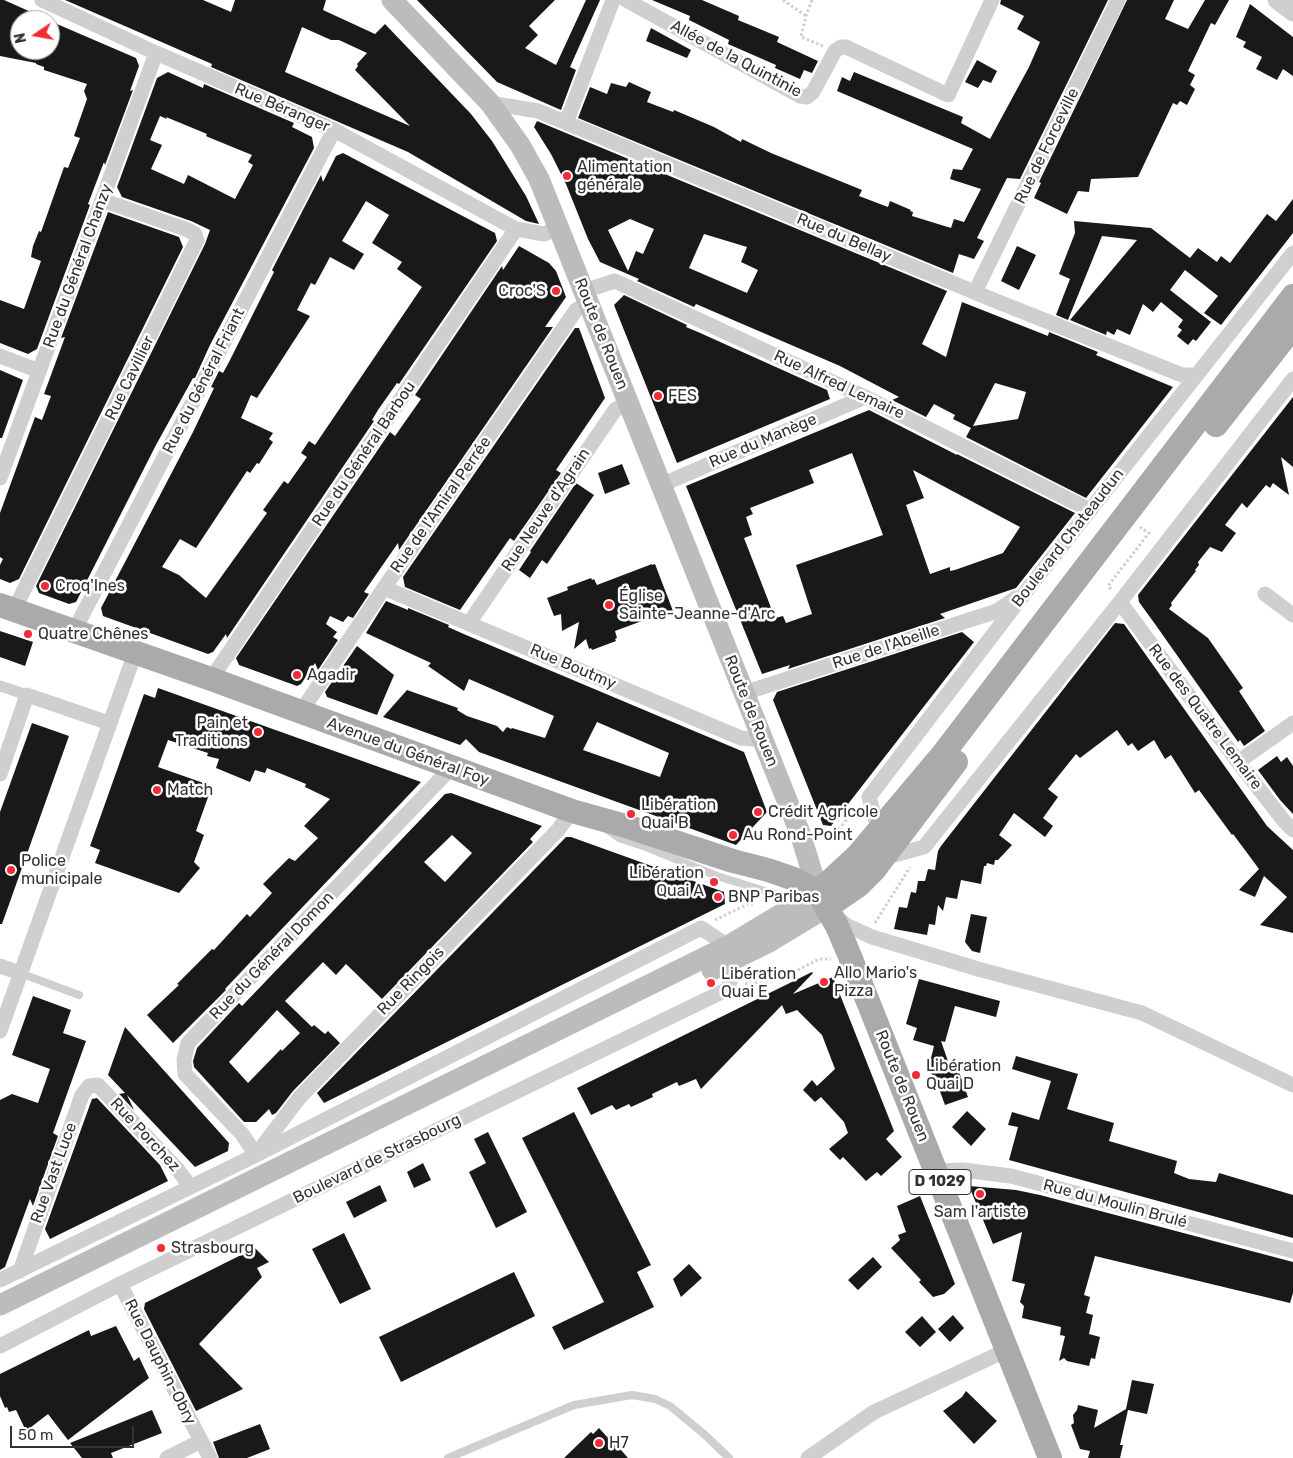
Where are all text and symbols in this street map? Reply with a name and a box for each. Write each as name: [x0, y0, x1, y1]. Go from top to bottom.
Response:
north arrow: [10, 10, 60, 60]
street label: Allée de la Quintinie: [667, 16, 805, 102]
text: N: [11, 31, 30, 45]
street label: Rue Béranger: [231, 79, 333, 137]
street label: Rue de Forceville: [1011, 85, 1083, 207]
place label: Alimentation générale: [577, 157, 672, 195]
marker: Alimentation générale: [561, 170, 573, 182]
street label: Rue du Général Chanzy: [39, 181, 117, 351]
street label: Rue du Bellay: [794, 209, 894, 267]
street label: Route de Rouen: [570, 275, 632, 393]
place label: Croc'S: [498, 281, 546, 301]
marker: Croc'S: [550, 285, 562, 297]
street label: Rue du Général Friant: [159, 305, 249, 457]
street label: Rue Cavillier: [101, 333, 159, 423]
street label: Rue Alfred Lemaire: [771, 346, 907, 424]
street label: Rue du Général Barbou: [308, 378, 420, 530]
place label: FES: [668, 386, 697, 406]
marker: FES: [652, 390, 664, 402]
street label: Rue du Manège: [706, 410, 820, 472]
street label: Rue de l'Amiral Perrée: [387, 433, 495, 577]
street label: Rue Neuve d'Agrain: [498, 445, 594, 575]
street label: Boulevard Chateaudun: [1008, 465, 1128, 611]
place label: Croq'Ines: [55, 576, 125, 596]
marker: Croq'Ines: [39, 580, 51, 592]
place label: Église Sainte-Jeanne-d'Arc: [619, 586, 775, 624]
marker: Église Sainte-Jeanne-d'Arc: [603, 599, 615, 611]
street label: Rue de l'Abeille: [830, 621, 942, 673]
place label: Quatre Chênes: [38, 624, 148, 644]
marker: Quatre Chênes: [22, 628, 34, 640]
street label: Rue Boutmy: [527, 640, 619, 694]
street label: Rue des Quatre Lemaire: [1144, 640, 1266, 794]
street label: Route de Rouen: [720, 652, 782, 770]
place label: Agadir: [307, 665, 355, 685]
marker: Agadir: [291, 669, 303, 681]
place label: Pain et Traditions: [175, 713, 248, 751]
street label: Avenue du Général Foy: [324, 714, 492, 790]
marker: Pain et Traditions: [252, 726, 264, 738]
place label: Match: [167, 780, 213, 800]
marker: Match: [151, 784, 163, 796]
place label: Libération Quai B: [641, 795, 716, 833]
place label: Crédit Agricole: [768, 802, 878, 822]
marker: Crédit Agricole: [752, 806, 764, 818]
marker: Libération Quai B: [625, 808, 637, 820]
place label: Au Rond-Point: [743, 825, 853, 845]
marker: Au Rond-Point: [727, 829, 739, 841]
place label: Police municipale: [21, 851, 102, 889]
place label: Libération Quai A: [629, 863, 704, 901]
marker: Police municipale: [5, 864, 17, 876]
marker: Libération Quai A: [708, 876, 720, 888]
place label: BNP Paribas: [728, 887, 819, 907]
street label: Rue du Général Domon: [206, 888, 338, 1024]
marker: BNP Paribas: [712, 891, 724, 903]
street label: Rue Ringois: [374, 943, 448, 1019]
place label: Allo Mario's Pizza: [834, 963, 917, 1001]
place label: Libération Quai E: [721, 964, 796, 1002]
marker: Allo Mario's Pizza: [818, 976, 830, 988]
marker: Libération Quai E: [705, 977, 717, 989]
street label: Route de Rouen: [871, 1027, 933, 1145]
place label: Libération Quai D: [926, 1056, 1001, 1094]
marker: Libération Quai D: [910, 1069, 922, 1081]
street label: Rue Porchez: [106, 1094, 184, 1176]
street label: Boulevard de Strasbourg: [290, 1110, 464, 1208]
street label: Rue Vast Luce: [27, 1120, 81, 1226]
road number: D 1029: [909, 1170, 971, 1194]
street label: Rue du Moulin Brulé: [1041, 1176, 1189, 1232]
marker: Sam l'artiste: [974, 1188, 986, 1200]
place label: Sam l'artiste: [934, 1202, 1026, 1222]
place label: Strasbourg: [171, 1238, 254, 1258]
marker: Strasbourg: [155, 1242, 167, 1254]
street label: Rue Dauphin-Obry: [120, 1296, 200, 1428]
scale bar: [12, 1416, 136, 1448]
text: 50 m: [18, 1426, 53, 1444]
place label: H7: [609, 1433, 629, 1453]
marker: H7: [593, 1437, 605, 1449]

